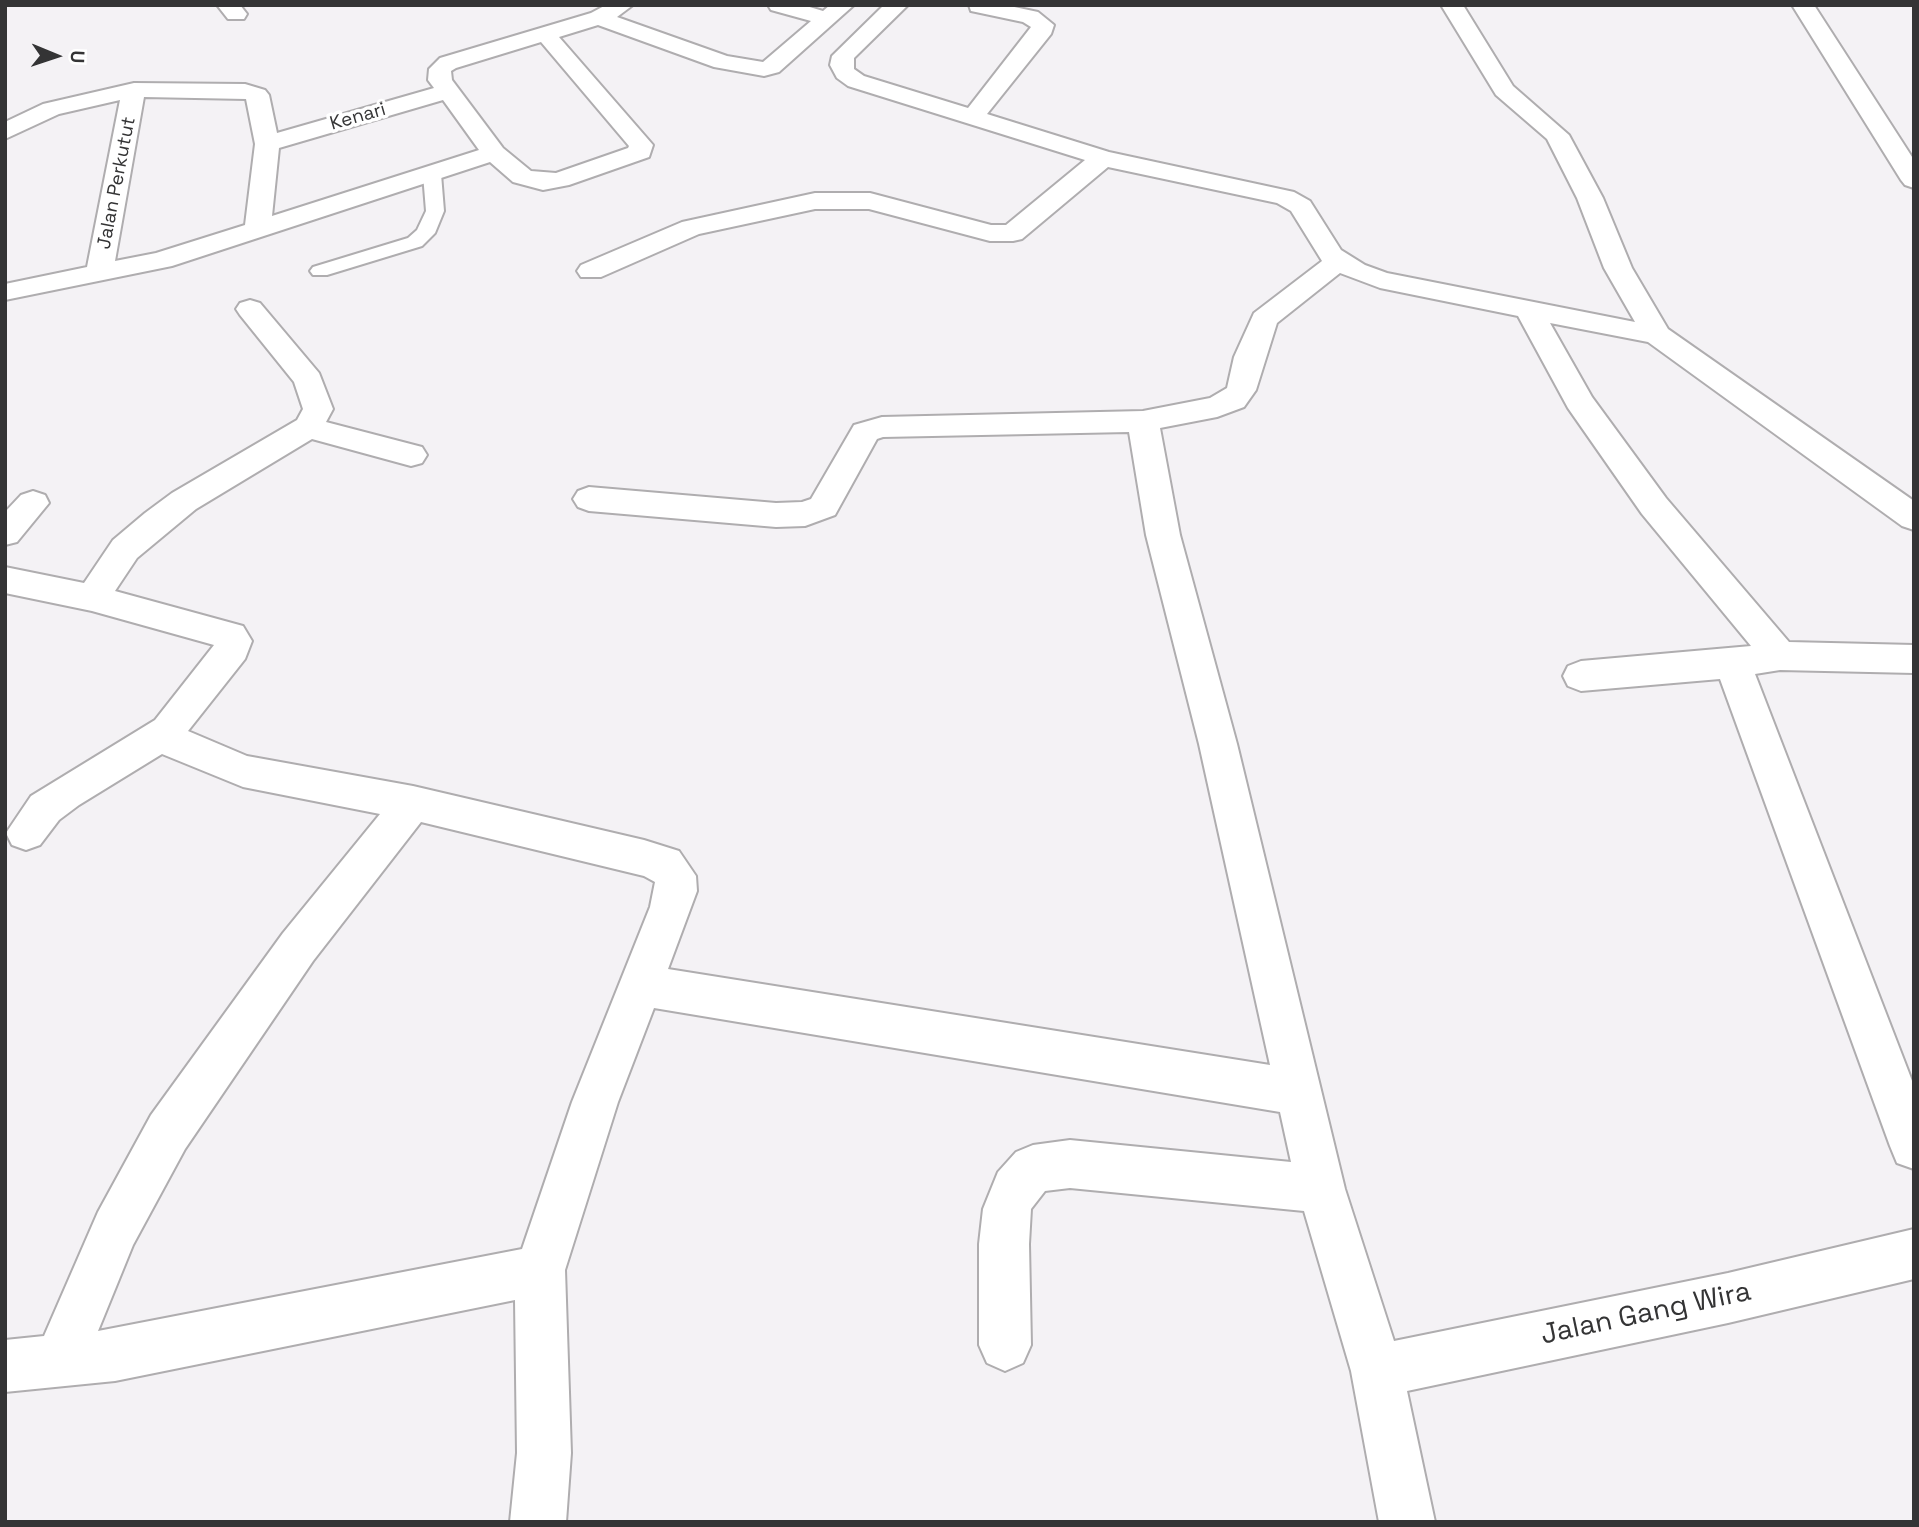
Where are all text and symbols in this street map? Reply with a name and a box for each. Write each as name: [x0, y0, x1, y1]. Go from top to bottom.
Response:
north arrow: [21, 21, 91, 91]
text: U: [65, 50, 90, 64]
street label: Kenari: [328, 98, 388, 136]
street label: Jalan Perkutut: [93, 115, 141, 251]
street label: Jalan Gang Wira: [1538, 1275, 1754, 1353]

